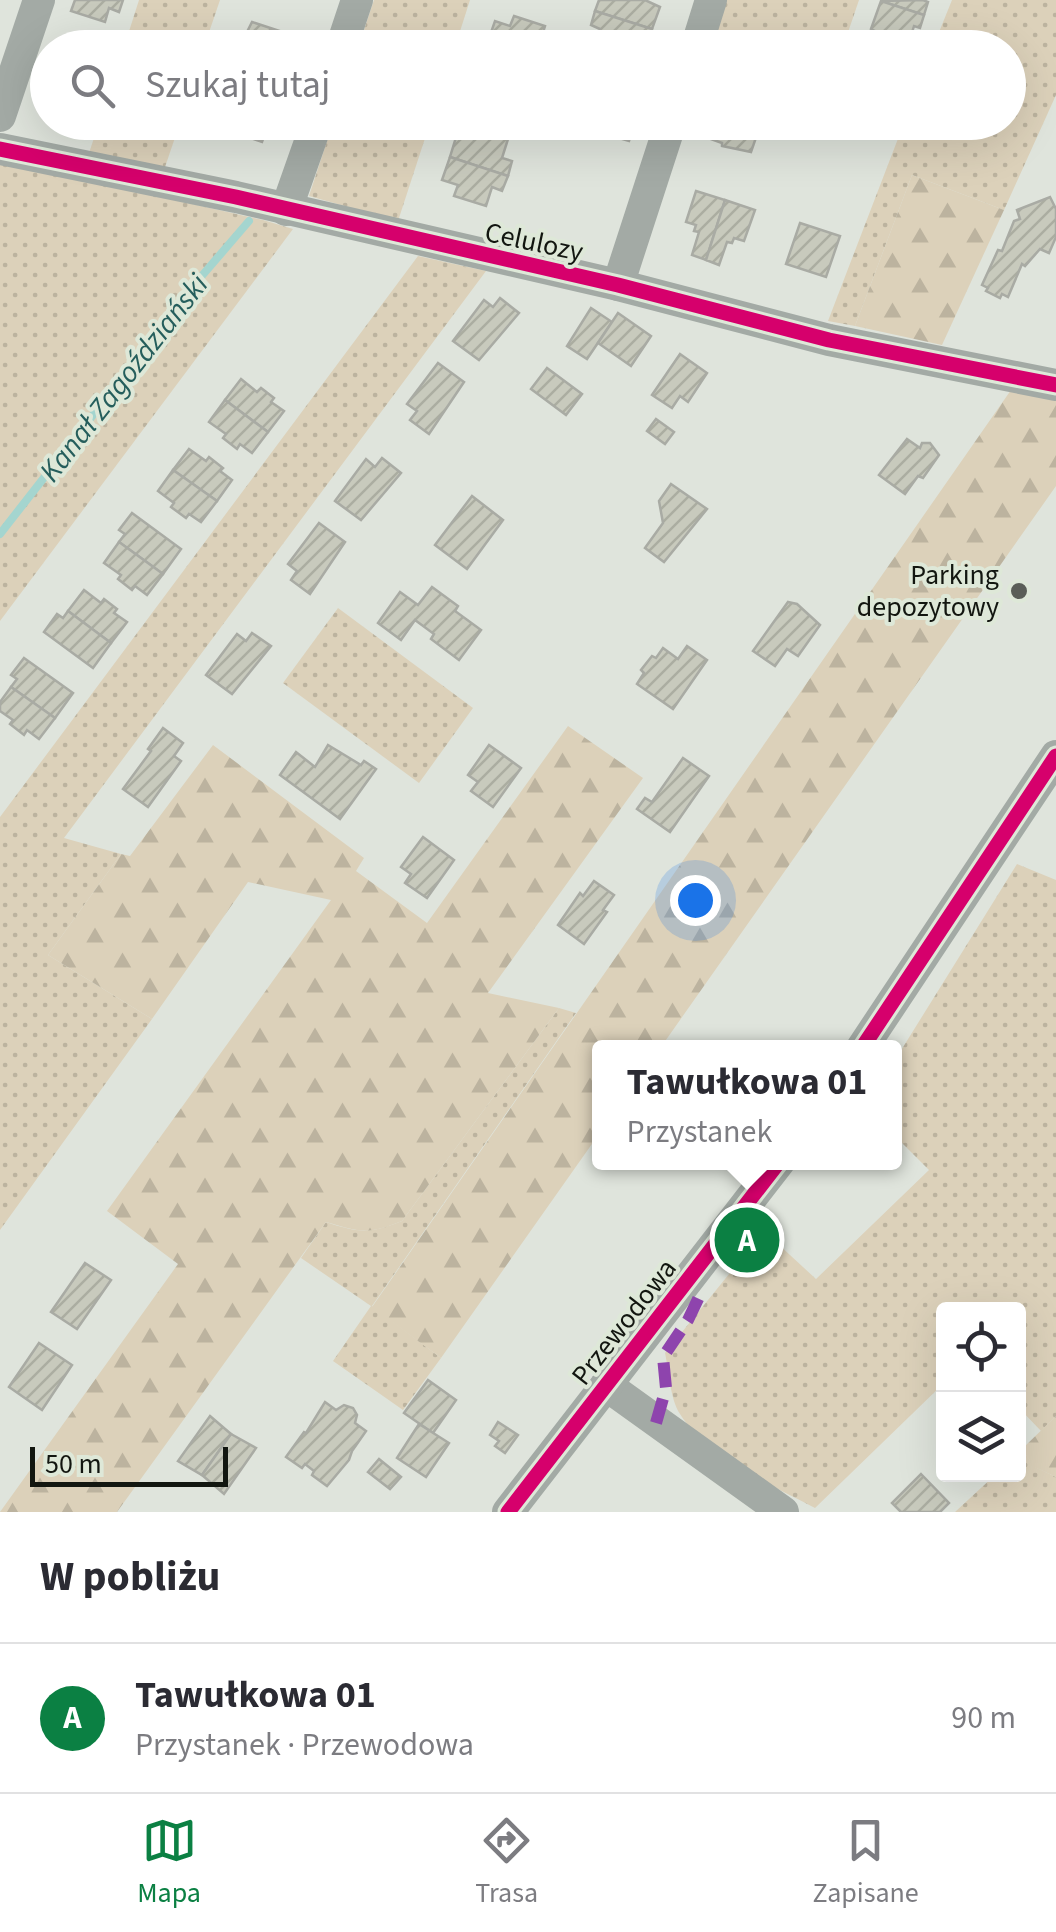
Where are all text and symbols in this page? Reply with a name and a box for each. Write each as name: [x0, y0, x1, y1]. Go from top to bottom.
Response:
search box: [30, 30, 1026, 140]
icon: search: [65, 58, 120, 113]
text: Szukaj tutaj: [145, 58, 330, 112]
street label: Celulozy: [481, 212, 587, 272]
water label: Kanał Zagoździański: [29, 264, 219, 491]
place label: Parking depozytowy: [857, 555, 999, 627]
marker: Parking depozytowy: [1008, 580, 1030, 602]
your location: [670, 875, 721, 926]
popup: [592, 1040, 902, 1170]
text: Tawułkowa 01: [627, 1055, 867, 1109]
text: Przystanek: [627, 1109, 772, 1155]
pin: A: [714, 1202, 780, 1278]
street label: Przewodowa: [562, 1250, 686, 1394]
map controls: [936, 1302, 1026, 1482]
button: locate: [936, 1302, 1026, 1392]
button: layers: [936, 1392, 1026, 1482]
scale bar: [30, 1442, 228, 1486]
text: 50 m: [45, 1444, 102, 1484]
text: W pobliżu: [40, 1547, 220, 1607]
text: Tawułkowa 01: [135, 1668, 376, 1722]
text: A: [63, 1695, 82, 1741]
text: 90 m: [951, 1695, 1016, 1741]
text: Przystanek · Przewodowa: [135, 1722, 474, 1768]
tab: Mapa: [137, 1813, 201, 1913]
tab: Trasa: [475, 1813, 538, 1913]
tab: Zapisane: [813, 1813, 919, 1913]

